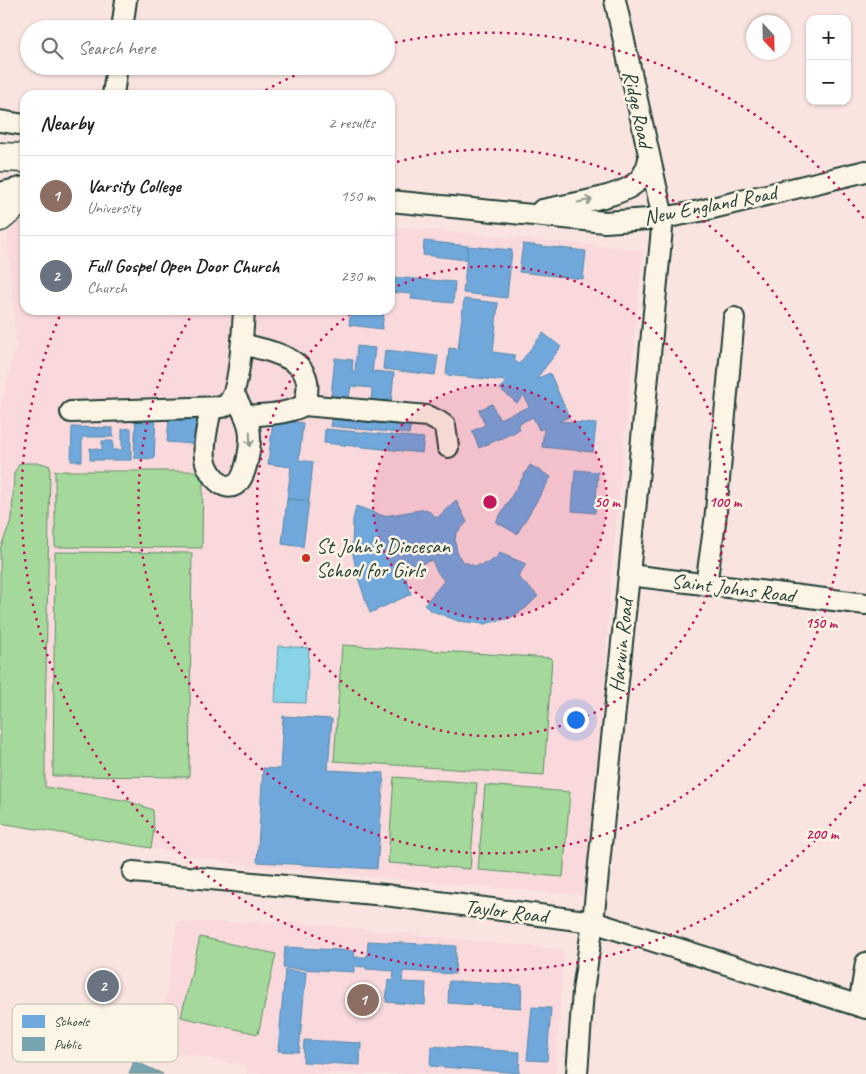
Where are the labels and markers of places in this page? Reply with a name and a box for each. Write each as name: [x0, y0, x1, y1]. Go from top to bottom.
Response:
centre of rings: [481, 493, 499, 511]
place label: St John's Diocesan School for Girls: [316, 533, 451, 583]
marker: St John's Diocesan School for Girls: [300, 552, 312, 564]
pin: 2: [87, 967, 119, 1005]
pin: 1: [347, 981, 379, 1019]

